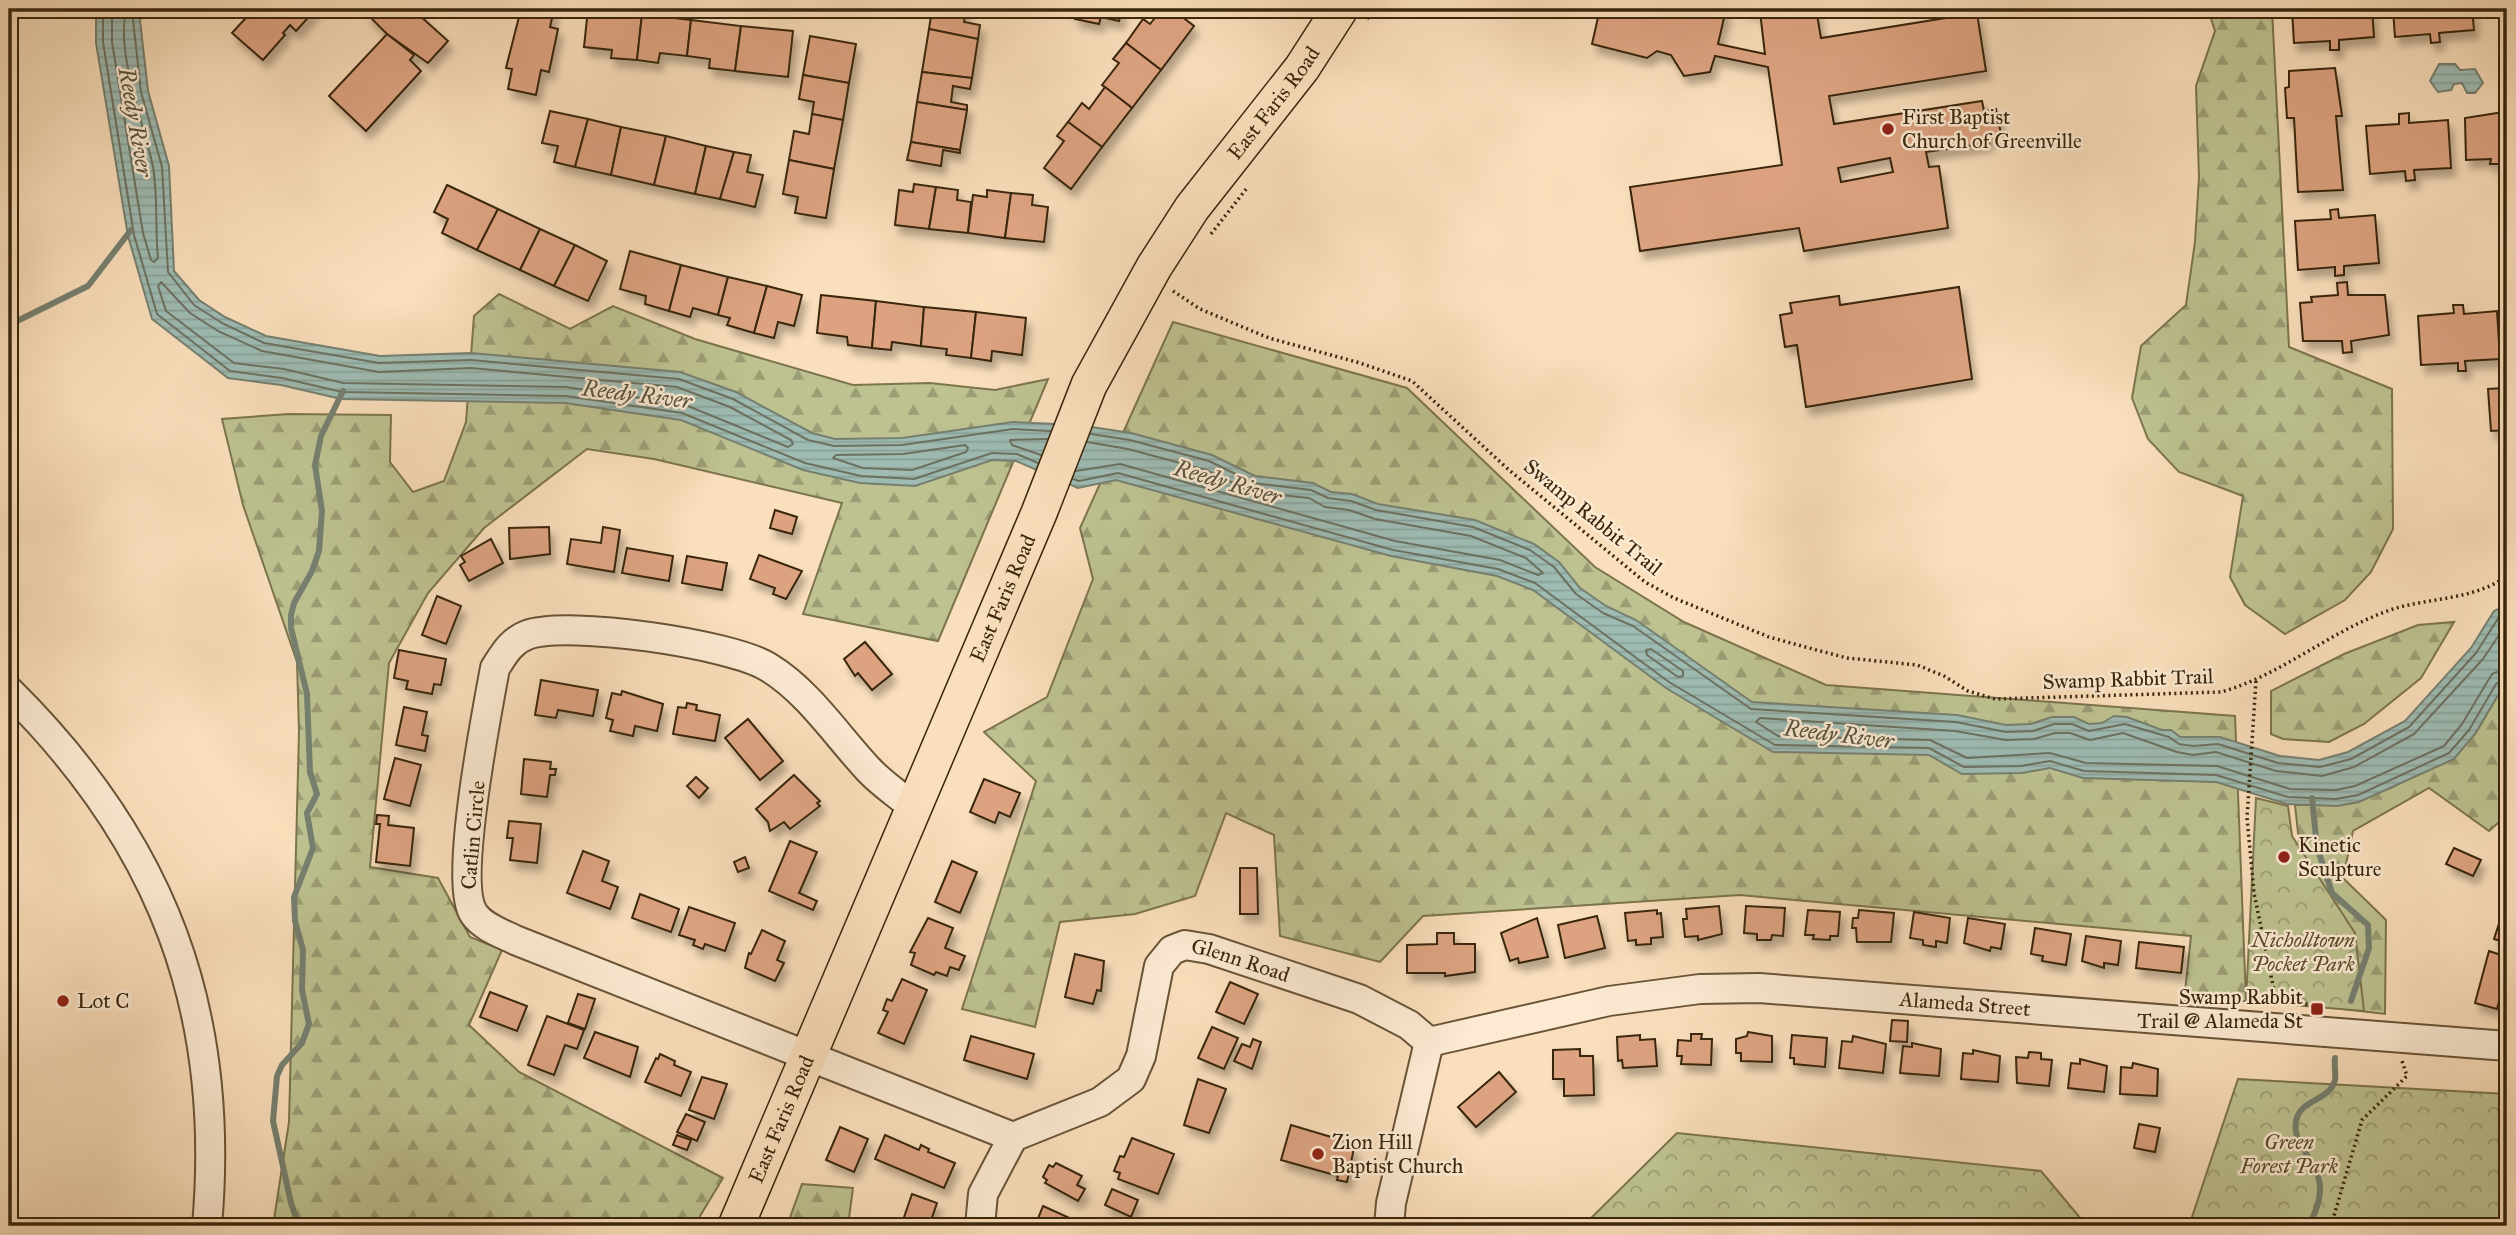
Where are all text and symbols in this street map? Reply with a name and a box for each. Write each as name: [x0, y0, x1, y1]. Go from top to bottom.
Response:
street label: East Faris Road: [1222, 41, 1326, 165]
water label: Reedy River: [112, 64, 160, 180]
place label: First Baptist Church of Greenville: [1902, 104, 2082, 154]
marker: First Baptist Church of Greenville: [1880, 121, 1896, 137]
water label: Reedy River: [580, 373, 695, 415]
water label: Reedy River: [1170, 453, 1286, 511]
street label: Swamp Rabbit Trail: [1518, 453, 1668, 581]
street label: East Faris Road: [964, 530, 1042, 666]
street label: Swamp Rabbit Trail: [2042, 663, 2214, 695]
water label: Reedy River: [1782, 713, 1897, 755]
street label: Catlin Circle: [455, 779, 491, 890]
place label: Kinetic Sculpture: [2298, 832, 2382, 882]
marker: Kinetic Sculpture: [2276, 849, 2292, 865]
park label: Nicholltown Pocket Park: [2250, 927, 2355, 977]
street label: Glenn Road: [1190, 933, 1293, 988]
place label: Swamp Rabbit Trail @ Alameda St: [2137, 984, 2304, 1034]
street label: Alameda Street: [1898, 986, 2032, 1022]
place label: Lot C: [77, 988, 130, 1014]
marker: Lot C: [55, 993, 71, 1009]
marker: Swamp Rabbit Trail @ Alameda St: [2309, 1001, 2325, 1017]
street label: East Faris Road: [743, 1051, 820, 1187]
place label: Zion Hill Baptist Church: [1332, 1129, 1464, 1179]
park label: Green Forest Park: [2239, 1129, 2339, 1179]
marker: Zion Hill Baptist Church: [1310, 1146, 1326, 1162]

